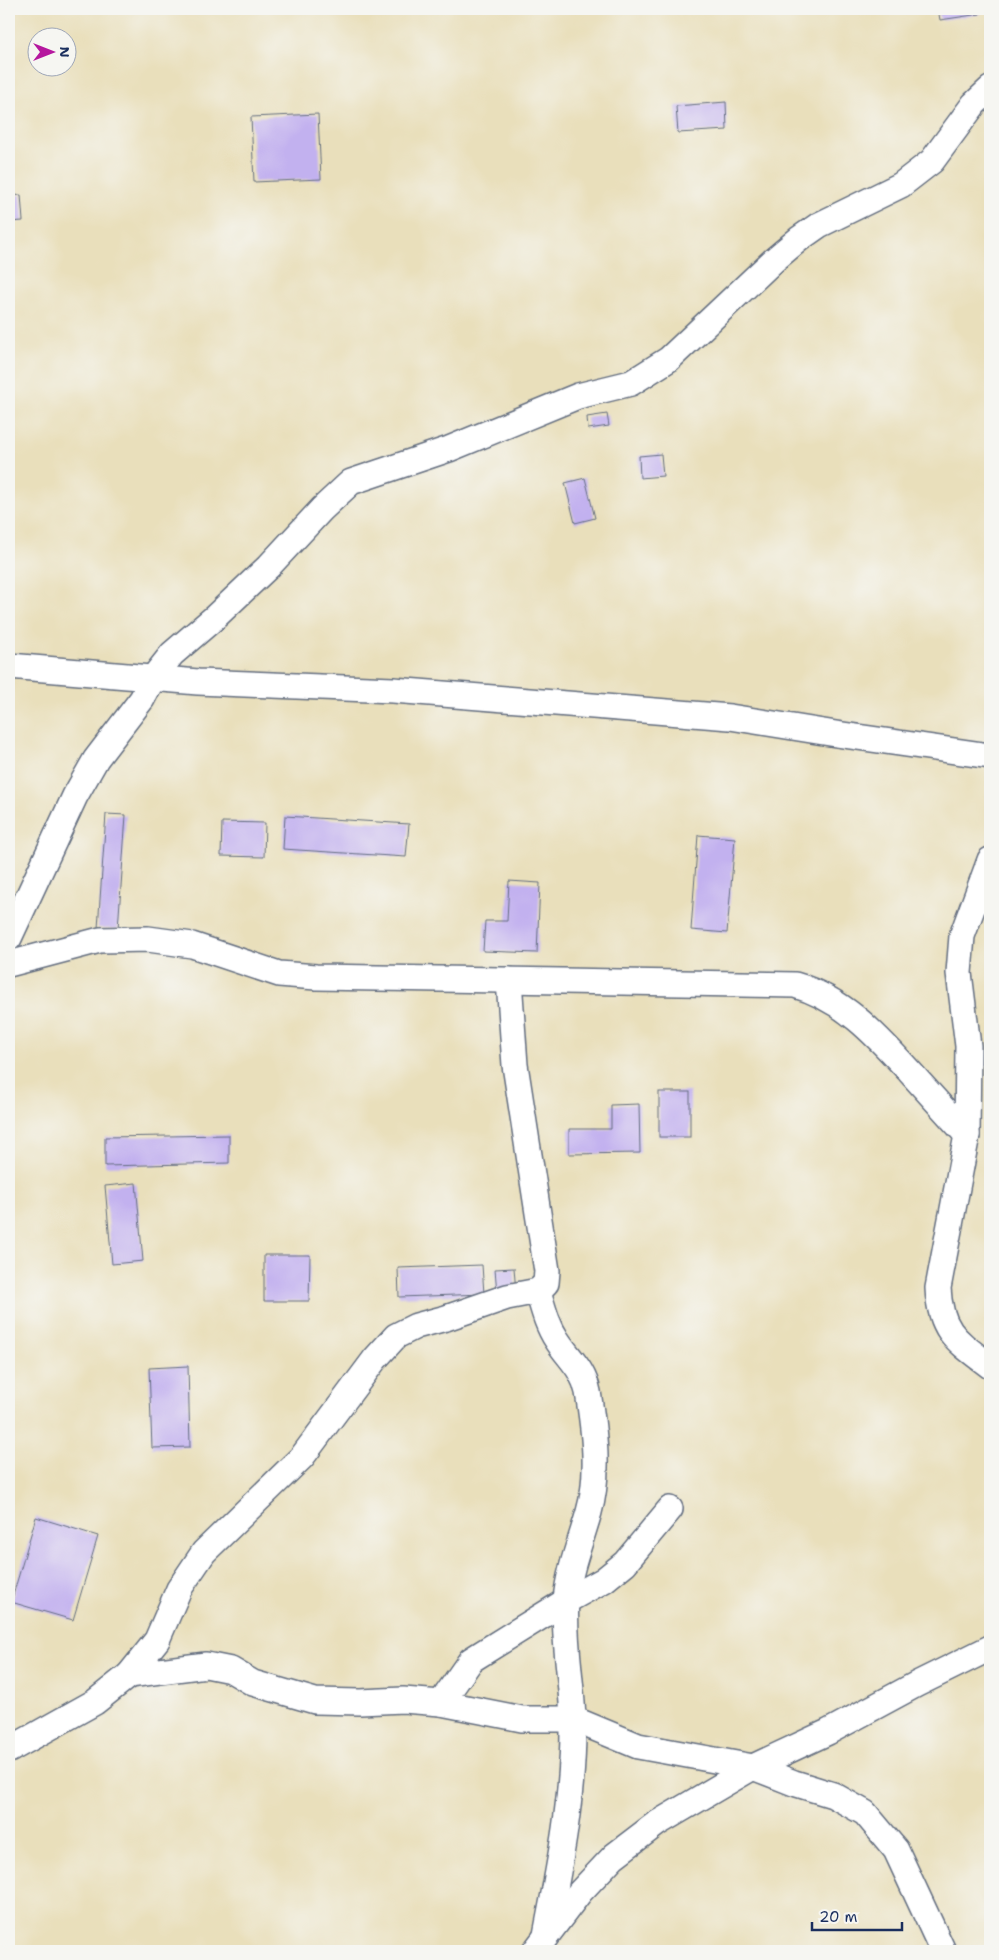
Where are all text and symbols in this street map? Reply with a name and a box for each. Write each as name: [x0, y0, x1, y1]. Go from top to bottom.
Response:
north arrow: [28, 28, 78, 78]
text: N: [56, 46, 74, 58]
scale bar: [812, 1900, 902, 1932]
text: 20 m: [819, 1907, 858, 1927]

